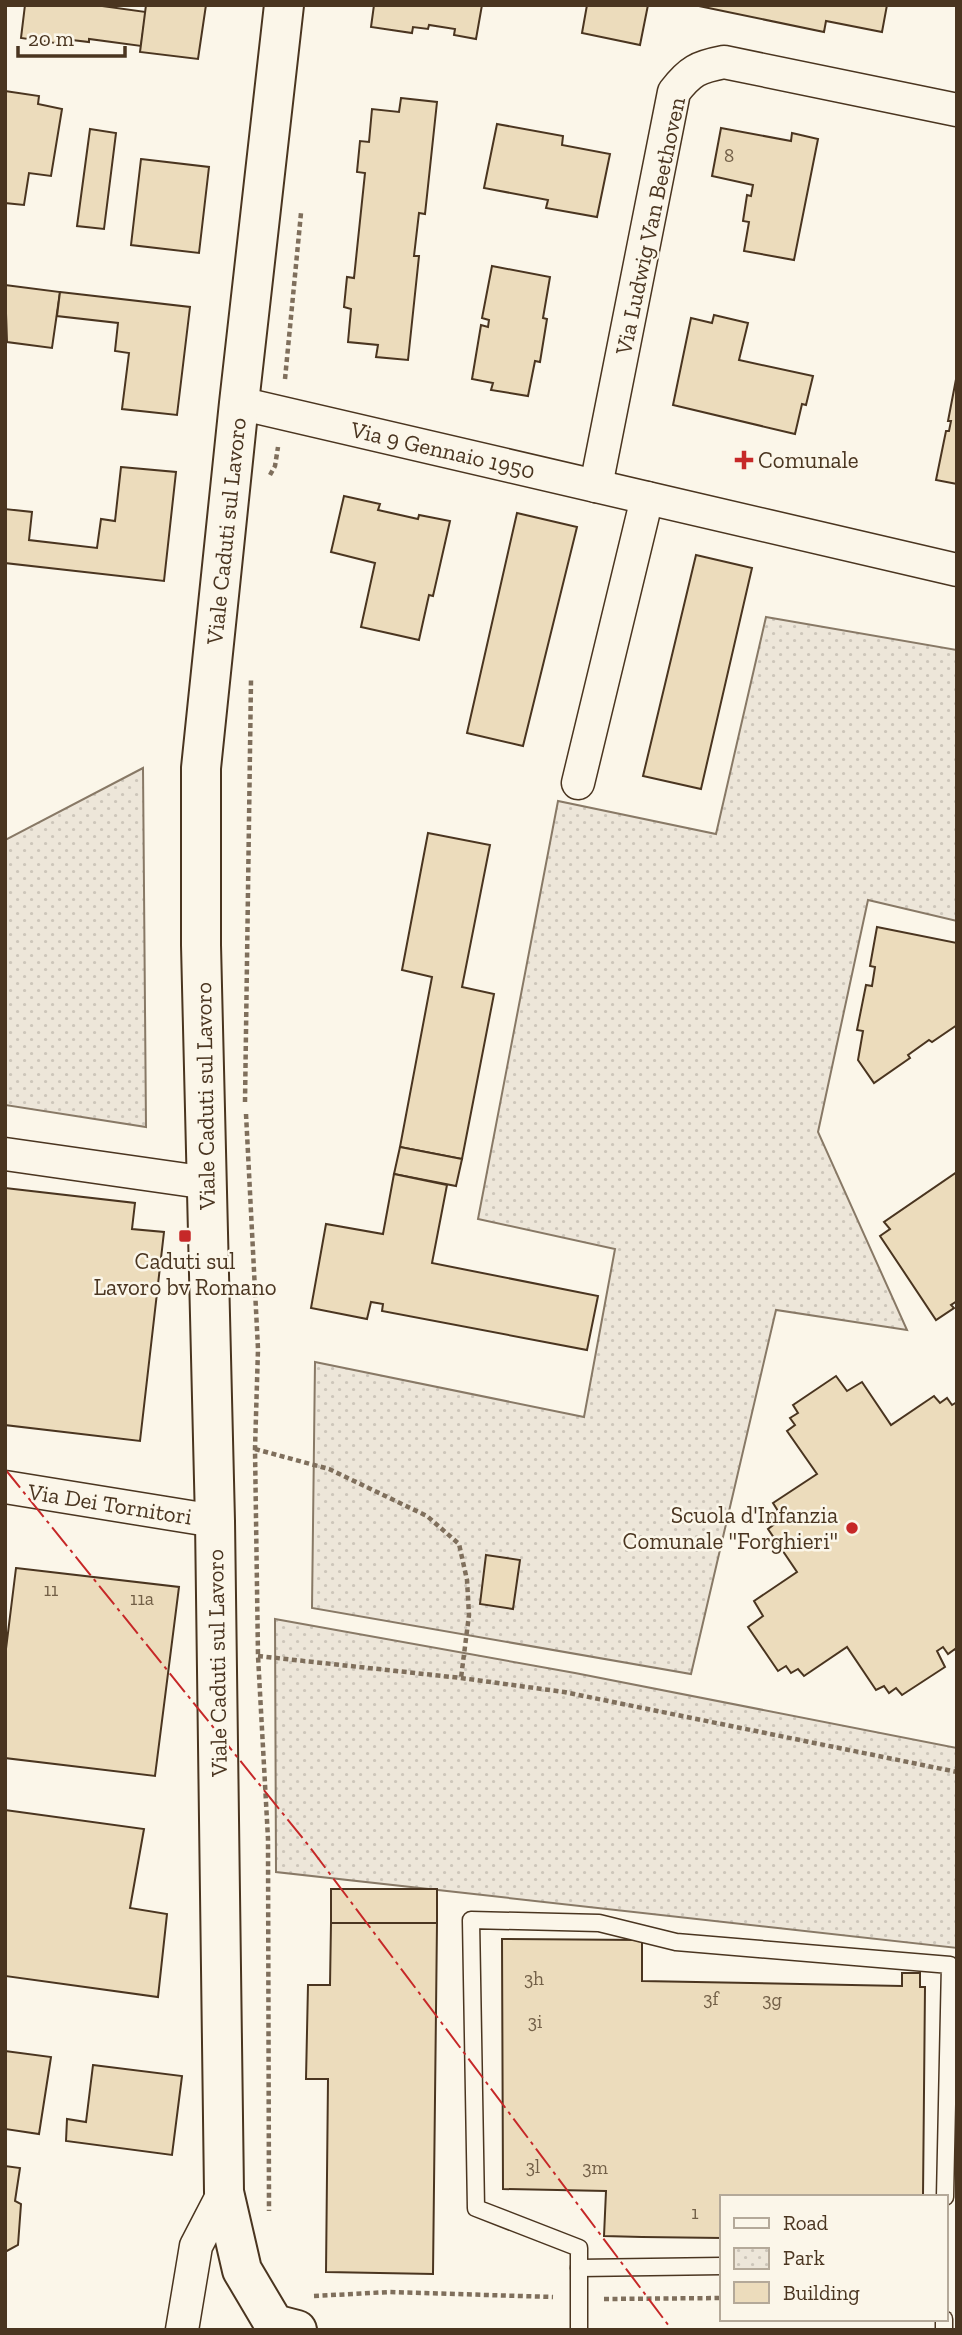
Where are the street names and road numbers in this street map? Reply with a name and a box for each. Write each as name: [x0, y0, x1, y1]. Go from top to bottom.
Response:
street label: Via Ludwig Van Beethoven: [609, 95, 691, 358]
street label: Via 9 Gennaio 1950: [347, 415, 538, 485]
street label: Viale Caduti sul Lavoro: [200, 416, 252, 647]
street label: Viale Caduti sul Lavoro: [189, 982, 221, 1211]
street label: Via Dei Tornitori: [25, 1477, 194, 1531]
street label: Viale Caduti sul Lavoro: [201, 1549, 233, 1778]

